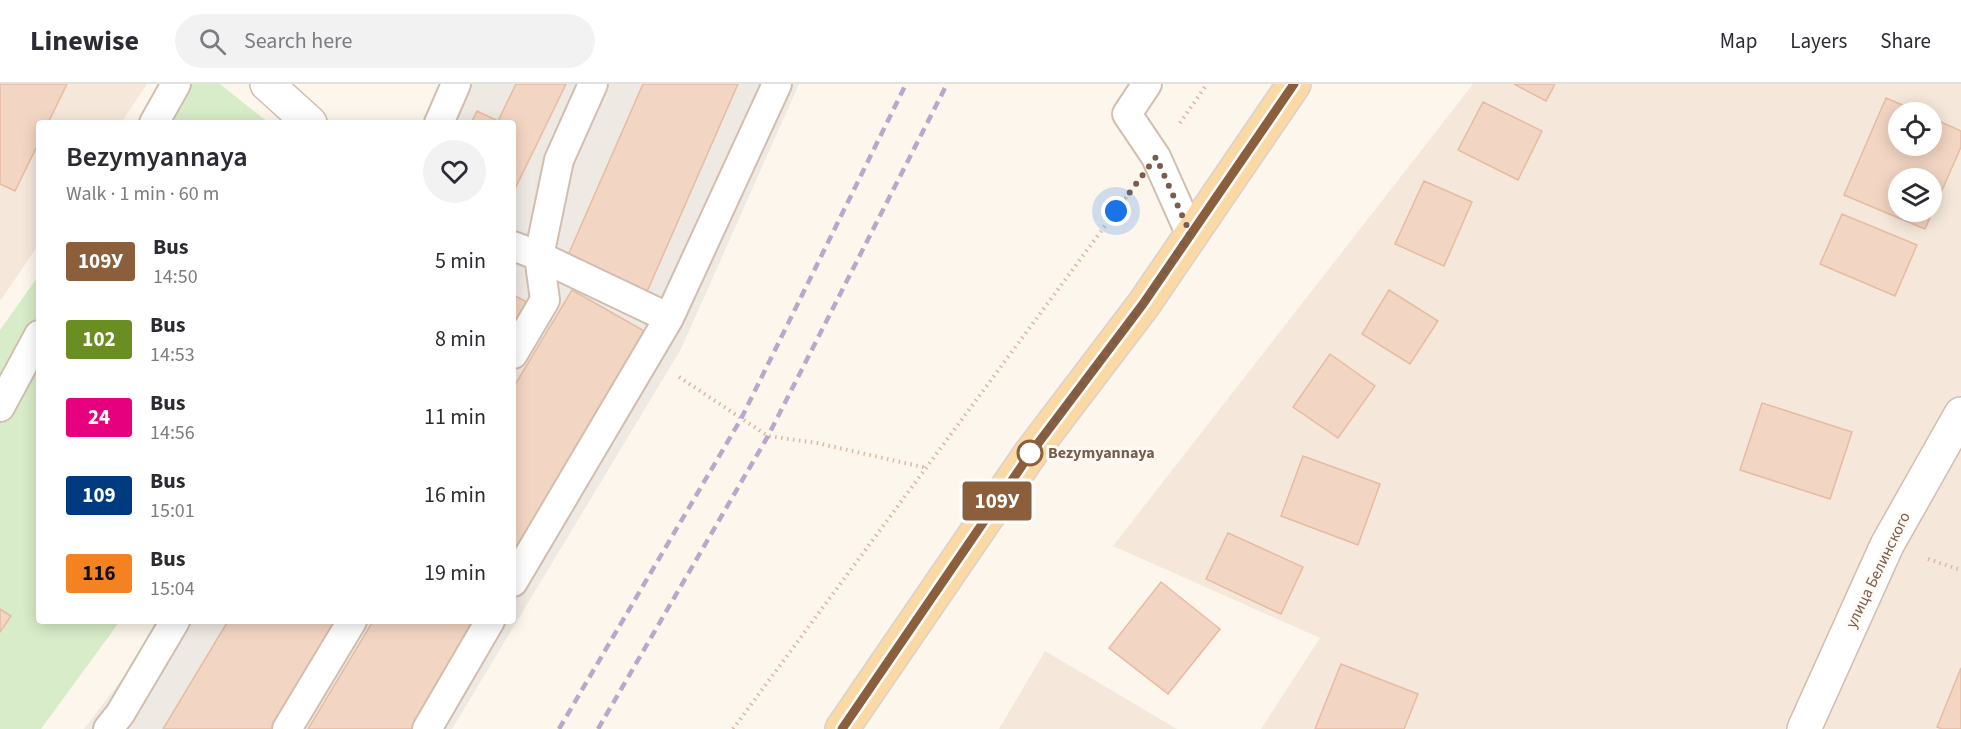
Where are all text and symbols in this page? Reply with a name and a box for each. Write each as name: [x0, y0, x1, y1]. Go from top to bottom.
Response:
search box: [175, 14, 595, 68]
text: Linewise: [30, 21, 139, 61]
icon: search: [196, 25, 229, 58]
text: Search here: [244, 25, 352, 57]
text: Map: [1720, 26, 1757, 56]
text: Layers: [1790, 26, 1847, 56]
text: Share: [1880, 26, 1931, 56]
map controls: [1888, 102, 1942, 222]
button: locate: [1888, 102, 1942, 156]
text: Bezymyannaya: [66, 137, 248, 177]
button: heart: [423, 140, 486, 203]
button: layers: [1888, 168, 1942, 222]
text: Walk · 1 min · 60 m: [66, 180, 219, 208]
your location: [1101, 196, 1131, 226]
text: Bus: [153, 231, 188, 263]
text: 5 min: [435, 245, 486, 277]
text: 109У: [78, 246, 123, 276]
text: 14:50: [153, 263, 198, 291]
text: Bus: [150, 309, 186, 341]
text: 8 min: [435, 323, 486, 355]
text: 102: [82, 324, 116, 354]
text: 14:53: [150, 341, 195, 369]
text: Bus: [150, 387, 186, 419]
text: 11 min: [424, 401, 486, 433]
text: 24: [88, 402, 110, 432]
text: 14:56: [150, 419, 195, 447]
marker: Bezymyannaya: [1017, 440, 1043, 466]
place label: Bezymyannaya: [1048, 442, 1155, 464]
text: Bus: [150, 465, 186, 497]
text: 16 min: [424, 479, 486, 511]
text: 109: [82, 480, 116, 510]
line badge: 109У: [955, 482, 1039, 520]
text: 109У: [975, 486, 1019, 516]
text: 15:01: [150, 497, 195, 525]
street label: улица Белинского: [1840, 508, 1916, 632]
text: Bus: [150, 543, 186, 575]
text: 19 min: [424, 557, 486, 589]
text: 116: [82, 558, 116, 588]
text: 15:04: [150, 575, 195, 603]

